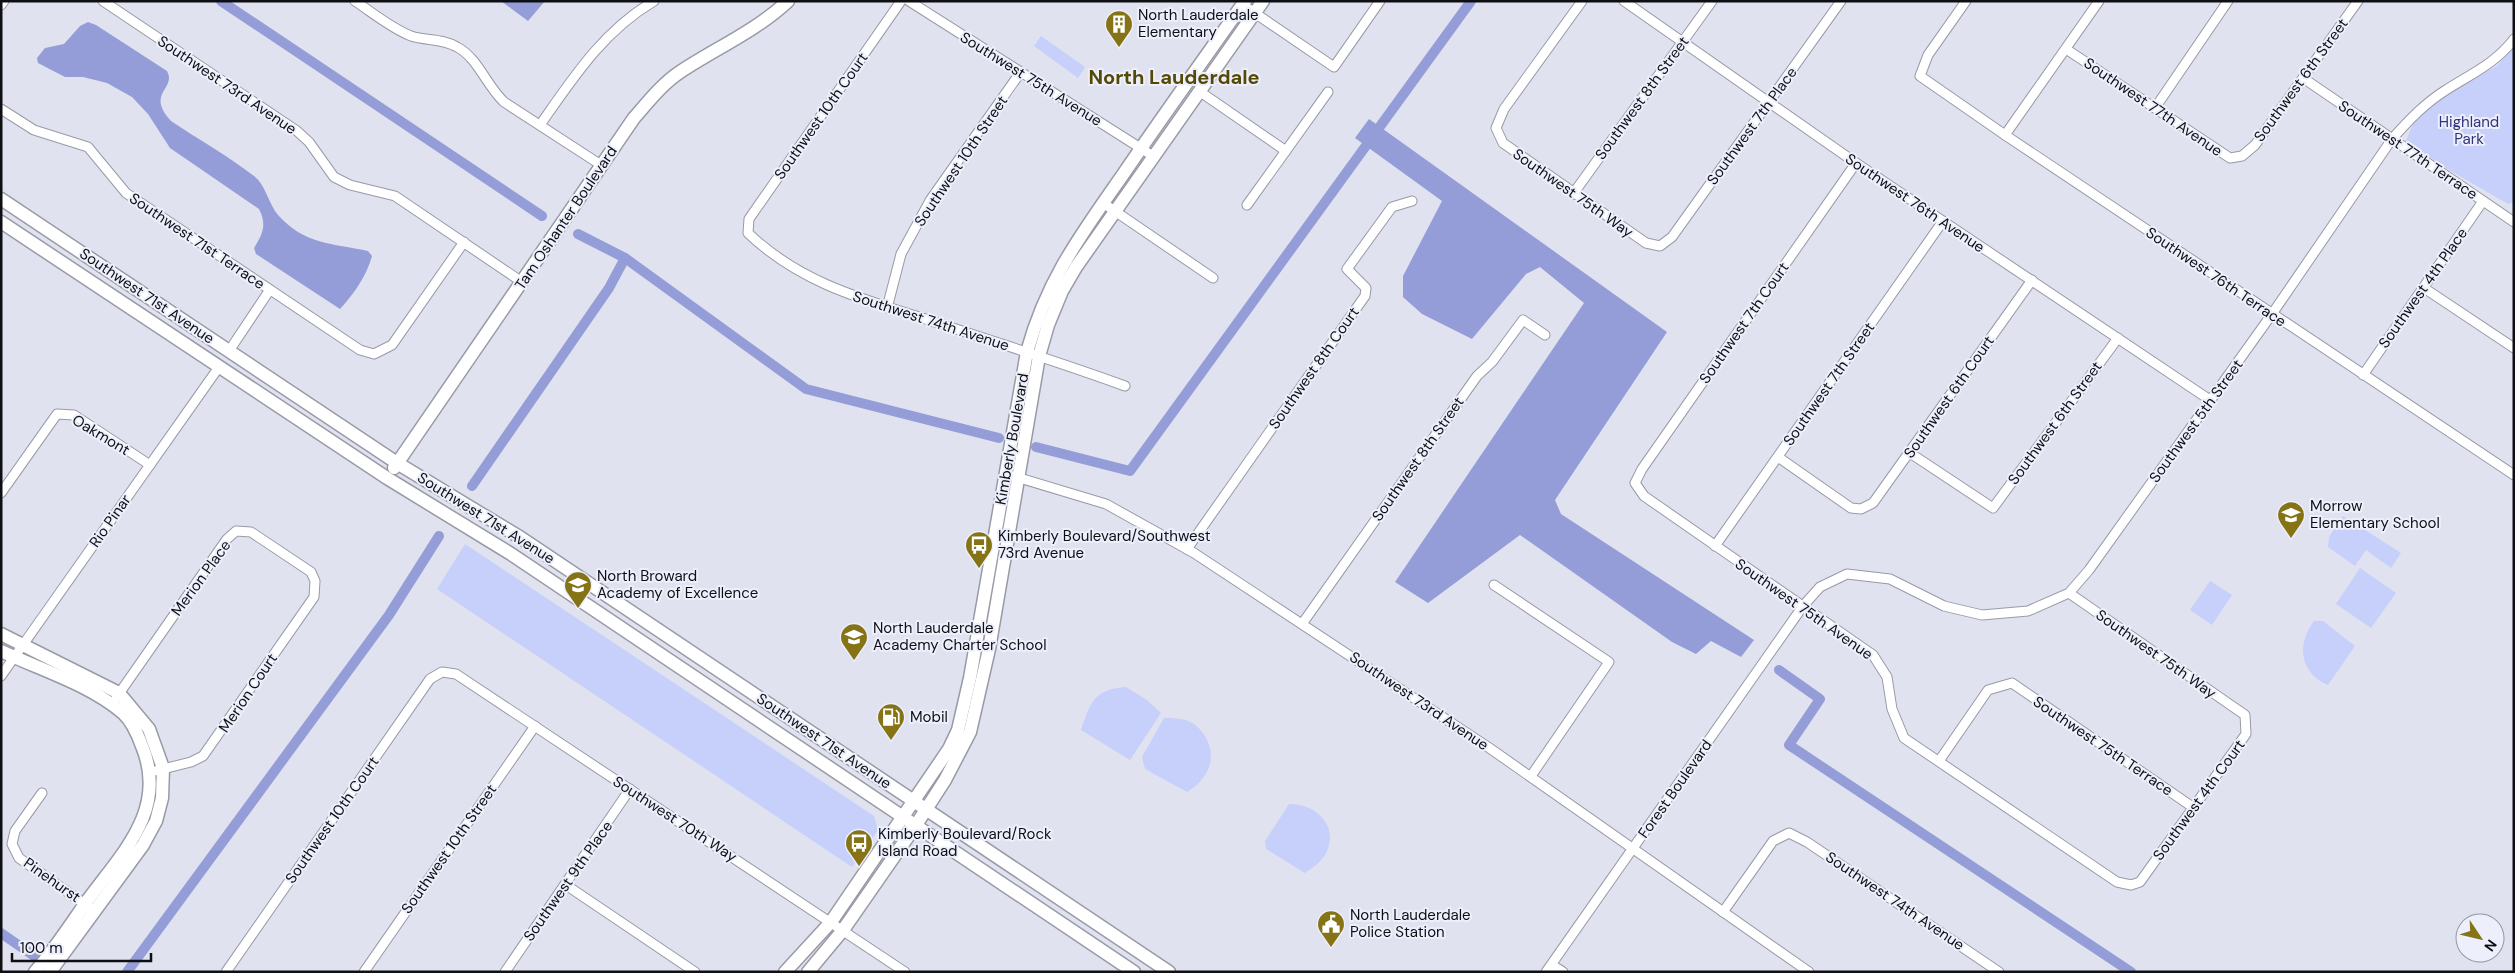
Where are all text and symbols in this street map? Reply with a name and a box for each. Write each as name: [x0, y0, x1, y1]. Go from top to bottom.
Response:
place label: North Lauderdale Elementary: [1138, 5, 1259, 42]
building icon: North Lauderdale Elementary: [1104, 9, 1134, 48]
street label: Southwest 6th Street: [2249, 14, 2353, 146]
street label: Southwest 75th Avenue: [956, 27, 1106, 131]
street label: Southwest 73rd Avenue: [154, 31, 300, 139]
street label: Southwest 8th Street: [1591, 32, 1694, 164]
street label: Southwest 10th Court: [770, 49, 872, 183]
street label: Southwest 77th Avenue: [2080, 53, 2226, 161]
street label: Southwest 7th Place: [1702, 63, 1802, 189]
district label: North Lauderdale: [1088, 64, 1260, 90]
street label: Southwest 10th Street: [910, 92, 1012, 230]
street label: Southwest 77th Terrace: [2334, 96, 2482, 204]
park label: Highland Park: [2439, 112, 2499, 149]
street label: Tam Oshanter Boulevard: [510, 142, 622, 294]
street label: Southwest 75th Way: [1509, 144, 1638, 242]
street label: Southwest 76th Avenue: [1841, 149, 1989, 257]
street label: Southwest 71st Terrace: [125, 188, 269, 294]
street label: Southwest 76th Terrace: [2142, 223, 2290, 331]
street label: Southwest 4th Place: [2374, 224, 2472, 352]
street label: Southwest 71st Avenue: [76, 243, 218, 349]
street label: Southwest 7th Court: [1695, 258, 1793, 388]
street label: Southwest 74th Avenue: [850, 286, 1012, 356]
street label: Southwest 8th Court: [1264, 303, 1364, 433]
street label: Southwest 7th Street: [1779, 318, 1879, 450]
street label: Southwest 6th Court: [1899, 332, 1999, 462]
street label: Southwest 5th Street: [2145, 355, 2248, 487]
street label: Southwest 6th Street: [2003, 357, 2107, 489]
street label: Kimberly Boulevard: [991, 372, 1033, 506]
street label: Southwest 8th Street: [1367, 393, 1469, 525]
street label: Oakmont: [68, 410, 134, 460]
street label: Southwest 71st Avenue: [414, 468, 558, 568]
street label: Rio Pinar: [85, 490, 136, 551]
place label: Morrow Elementary School: [2310, 496, 2440, 533]
school or university icon: Morrow Elementary School: [2276, 500, 2306, 539]
place label: Kimberly Boulevard/Southwest 73rd Avenue: [998, 526, 1211, 563]
bus stop icon: Kimberly Boulevard/Southwest 73rd Avenue: [964, 530, 994, 569]
street label: Merion Place: [167, 536, 235, 620]
street label: Southwest 75th Avenue: [1731, 554, 1877, 664]
place label: North Broward Academy of Excellence: [597, 566, 758, 603]
school or university icon: North Broward Academy of Excellence: [563, 570, 593, 609]
street label: Southwest 75th Way: [2092, 605, 2221, 703]
place label: North Lauderdale Academy Charter School: [873, 618, 1047, 655]
school or university icon: North Lauderdale Academy Charter School: [839, 622, 869, 661]
street label: Southwest 73rd Avenue: [1346, 647, 1492, 755]
street label: Merion Court: [214, 649, 282, 737]
street label: Southwest 71st Avenue: [753, 688, 895, 794]
street label: Southwest 75th Terrace: [2029, 692, 2177, 800]
fuel station icon: Mobil: [876, 702, 906, 741]
place label: Mobil: [910, 707, 948, 727]
street label: Southwest 4th Court: [2148, 735, 2250, 864]
street label: Forest Boulevard: [1634, 736, 1716, 842]
street label: Southwest 10th Court: [281, 753, 383, 887]
street label: Southwest 70th Way: [609, 771, 741, 867]
street label: Southwest 10th Street: [397, 780, 501, 918]
street label: Southwest 9th Place: [519, 817, 617, 945]
place label: Kimberly Boulevard/Rock Island Road: [878, 824, 1052, 861]
bus stop icon: Kimberly Boulevard/Rock Island Road: [844, 828, 874, 867]
street label: Southwest 74th Avenue: [1822, 847, 1968, 955]
street label: Pinehurst: [20, 853, 85, 907]
place label: North Lauderdale Police Station: [1350, 905, 1471, 942]
public building icon: North Lauderdale Police Station: [1316, 909, 1346, 948]
north arrow: [2455, 913, 2505, 963]
scale bar: [12, 930, 151, 962]
text: N: [2480, 936, 2501, 955]
text: 100 m: [20, 938, 63, 958]

